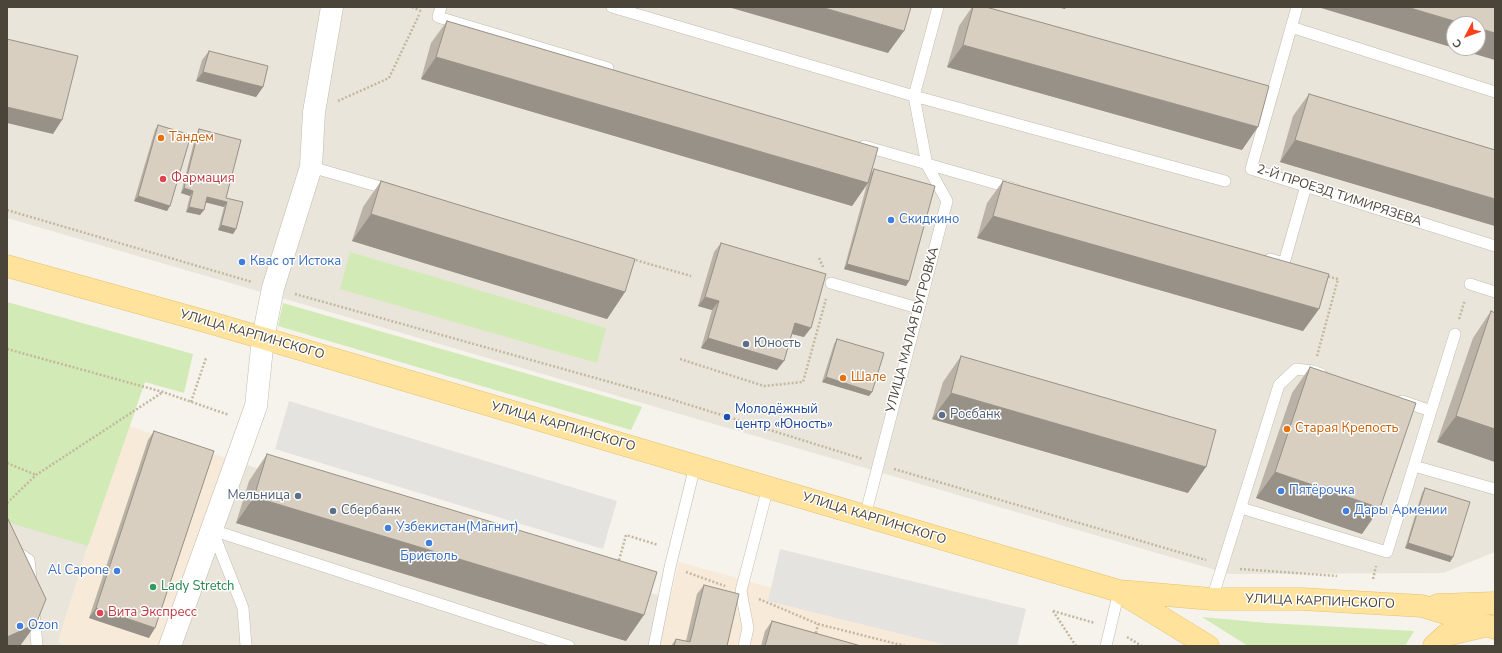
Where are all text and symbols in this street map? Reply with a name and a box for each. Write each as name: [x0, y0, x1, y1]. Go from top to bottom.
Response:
north arrow: [1446, 16, 1486, 56]
text: С: [1449, 36, 1465, 51]
place label: Тандем: [169, 130, 214, 146]
marker: Тандем: [156, 133, 166, 143]
street label: 2-Й ПРОЕЗД ТИМИРЯЗЕВА: [1254, 162, 1424, 230]
place label: Фармация: [171, 171, 235, 187]
marker: Фармация: [158, 174, 168, 184]
place label: Скидкино: [899, 212, 959, 228]
marker: Скидкино: [886, 215, 896, 225]
street label: УЛИЦА МАЛАЯ БУГРОВКА: [883, 245, 943, 415]
place label: Квас от Истока: [250, 254, 341, 270]
marker: Квас от Истока: [237, 257, 247, 267]
street label: УЛИЦА КАРПИНСКОГО: [178, 307, 326, 363]
place label: Юность: [754, 336, 801, 352]
marker: Юность: [741, 339, 751, 349]
place label: Шале: [851, 370, 886, 386]
marker: Шале: [838, 373, 848, 383]
street label: УЛИЦА КАРПИНСКОГО: [489, 399, 637, 455]
place label: Молодёжный центр «Юность»: [735, 402, 833, 433]
place label: Росбанк: [950, 407, 1000, 423]
marker: Росбанк: [937, 410, 947, 420]
marker: Молодёжный центр «Юность»: [722, 412, 732, 422]
place label: Старая Крепость: [1295, 421, 1399, 437]
marker: Старая Крепость: [1282, 424, 1292, 434]
place label: Пятёрочка: [1289, 483, 1355, 499]
marker: Пятёрочка: [1276, 486, 1286, 496]
place label: Мельница: [227, 488, 290, 504]
street label: УЛИЦА КАРПИНСКОГО: [800, 490, 948, 548]
marker: Мельница: [293, 491, 303, 501]
place label: Сбербанк: [341, 503, 401, 519]
place label: Дары Армении: [1354, 503, 1447, 519]
marker: Сбербанк: [328, 506, 338, 516]
marker: Дары Армении: [1341, 506, 1351, 516]
place label: Узбекистан(Магнит): [396, 520, 519, 536]
marker: Узбекистан(Магнит): [383, 523, 393, 533]
marker: Бристоль: [424, 538, 434, 548]
place label: Бристоль: [400, 549, 458, 565]
place label: Al Capone: [48, 563, 109, 579]
marker: Al Capone: [112, 566, 122, 576]
place label: Lady Stretch: [161, 579, 234, 595]
marker: Lady Stretch: [148, 582, 158, 592]
street label: УЛИЦА КАРПИНСКОГО: [1245, 592, 1395, 612]
place label: Вита Экспресс: [108, 605, 197, 621]
marker: Вита Экспресс: [95, 608, 105, 618]
place label: Ozon: [28, 618, 58, 634]
marker: Ozon: [15, 621, 25, 631]

